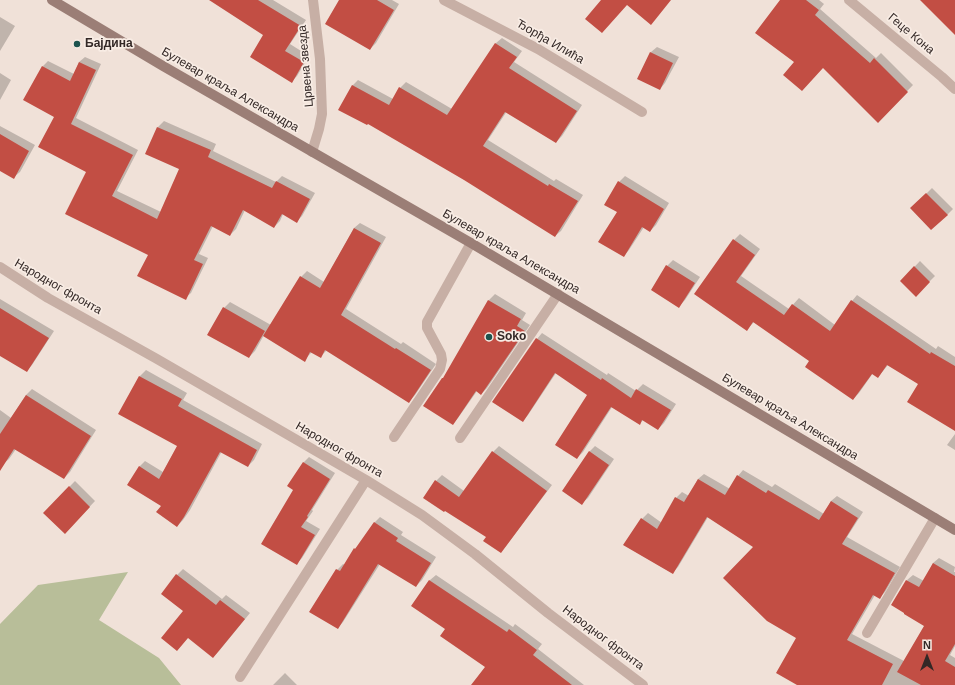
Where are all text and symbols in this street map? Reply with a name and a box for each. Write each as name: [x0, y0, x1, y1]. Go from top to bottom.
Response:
street label: Геце Кона: [885, 10, 937, 58]
street label: Ђорђа Илића: [513, 17, 587, 67]
street label: Црвена звезда: [295, 24, 317, 108]
place label: Бајдина: [85, 37, 133, 51]
marker: Бајдина: [72, 39, 82, 49]
street label: Булевар краља Александра: [159, 45, 301, 135]
street label: Булевар краља Александра: [440, 207, 582, 297]
street label: Народног фронта: [12, 256, 104, 318]
place label: Soko: [497, 330, 526, 344]
marker: Soko: [484, 332, 494, 342]
street label: Булевар краља Александра: [719, 371, 861, 463]
street label: Народног фронта: [293, 419, 385, 481]
street label: Народног фронта: [559, 603, 647, 673]
north arrow: [907, 637, 947, 677]
text: N: [923, 639, 931, 651]

